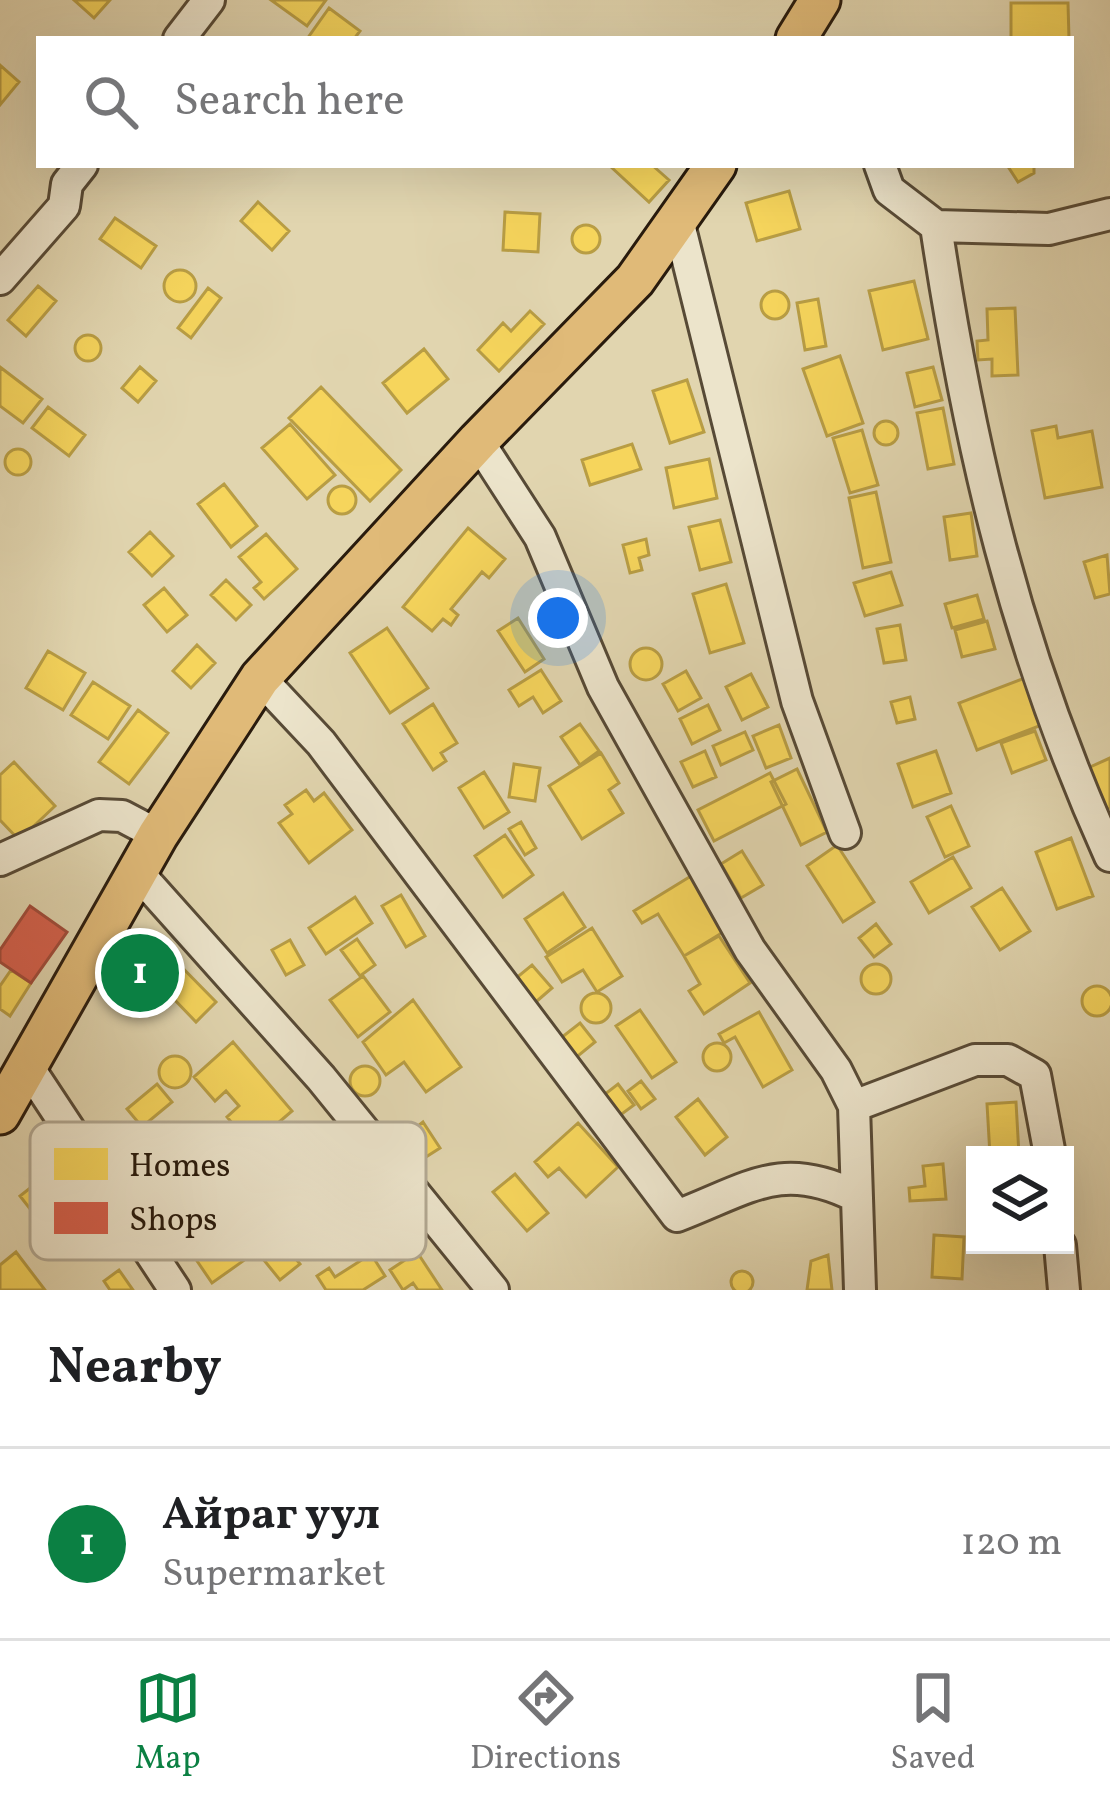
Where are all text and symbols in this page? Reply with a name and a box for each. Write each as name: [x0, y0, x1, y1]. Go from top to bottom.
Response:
search box: [36, 36, 1074, 168]
icon: search: [78, 69, 144, 135]
text: Search here: [174, 71, 405, 134]
your location: [528, 588, 588, 648]
pin: 1: [101, 928, 179, 1018]
legend: [30, 1122, 426, 1260]
text: Homes: [129, 1145, 230, 1191]
map controls: [966, 1146, 1074, 1254]
button: layers: [966, 1146, 1074, 1254]
text: Shops: [129, 1199, 217, 1245]
text: Nearby: [48, 1333, 222, 1404]
text: Айраг уул: [162, 1485, 380, 1548]
text: 1: [79, 1517, 95, 1571]
text: 120 m: [961, 1517, 1062, 1571]
text: Supermarket: [162, 1548, 386, 1602]
tab: Map: [135, 1665, 201, 1783]
tab: Directions: [470, 1665, 621, 1783]
tab: Saved: [890, 1665, 975, 1783]

